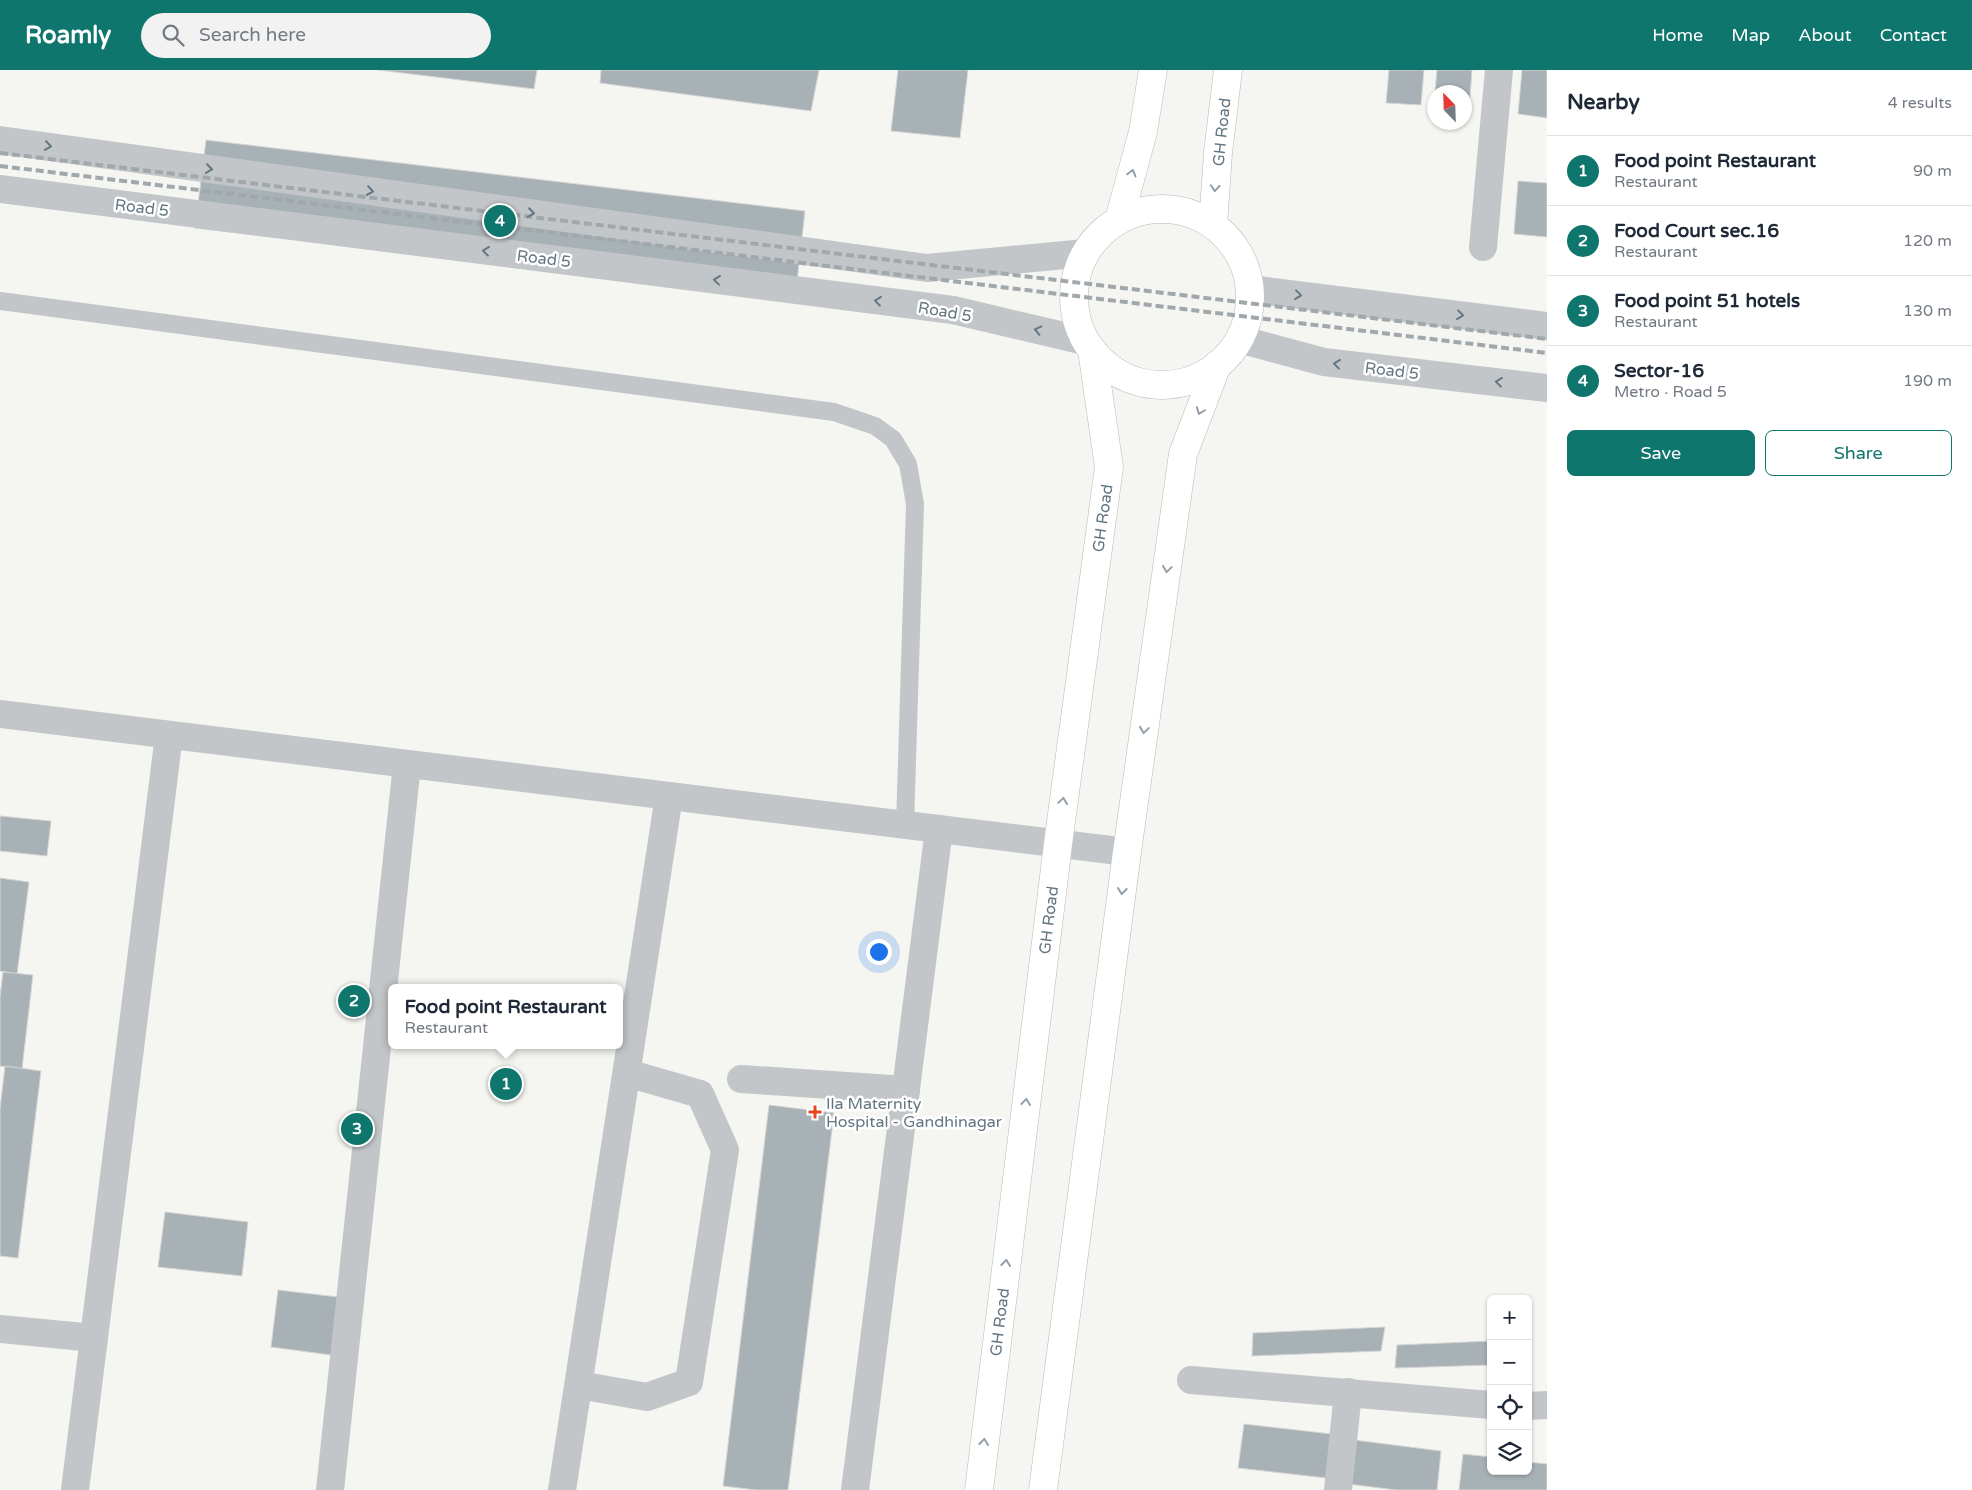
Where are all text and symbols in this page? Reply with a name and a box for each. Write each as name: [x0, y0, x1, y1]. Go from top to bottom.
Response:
search box: [141, 13, 491, 58]
text: Roamly: [25, 21, 111, 50]
icon: search: [159, 21, 187, 49]
text: Search here: [199, 24, 306, 46]
text: Home: [1652, 24, 1703, 46]
text: Map: [1731, 24, 1770, 46]
text: About: [1798, 24, 1852, 46]
text: Contact: [1880, 24, 1947, 46]
north arrow: [1427, 85, 1472, 130]
text: Nearby: [1567, 90, 1640, 115]
text: 4 results: [1888, 93, 1952, 113]
street label: GH Road: [1208, 97, 1236, 167]
one-way arrow: [45, 140, 53, 151]
text: Food point Restaurant: [1614, 150, 1816, 172]
text: 1: [1578, 161, 1588, 181]
text: 90 m: [1913, 161, 1952, 181]
one-way arrow: [205, 163, 214, 173]
one-way arrow: [1126, 168, 1137, 177]
text: Restaurant: [1614, 172, 1698, 192]
one-way arrow: [1210, 184, 1221, 192]
one-way arrow: [367, 185, 375, 196]
street label: Road 5: [114, 195, 170, 221]
pin: 4: [484, 202, 516, 240]
one-way arrow: [528, 207, 536, 218]
text: Food Court sec.16: [1614, 220, 1779, 242]
text: 2: [1578, 231, 1588, 251]
text: 120 m: [1903, 231, 1952, 251]
text: Restaurant: [1614, 242, 1698, 262]
one-way arrow: [482, 246, 490, 257]
street label: Road 5: [516, 246, 572, 272]
one-way arrow: [712, 275, 720, 286]
one-way arrow: [1294, 289, 1303, 299]
text: Food point 51 hotels: [1614, 290, 1800, 312]
one-way arrow: [874, 296, 882, 307]
street label: Road 5: [916, 297, 973, 327]
text: 3: [1578, 301, 1588, 321]
text: 130 m: [1903, 301, 1952, 321]
one-way arrow: [1456, 309, 1464, 320]
text: Restaurant: [1614, 312, 1698, 332]
one-way arrow: [1033, 325, 1042, 336]
street label: Road 5: [1364, 358, 1420, 384]
one-way arrow: [1333, 359, 1342, 369]
text: Sector-16: [1614, 360, 1704, 382]
text: 4: [1578, 371, 1588, 391]
text: 190 m: [1903, 371, 1952, 391]
one-way arrow: [1494, 377, 1502, 388]
text: Metro · Road 5: [1614, 382, 1727, 402]
one-way arrow: [1196, 406, 1206, 415]
button: Save: [1567, 430, 1755, 476]
button: Share: [1765, 430, 1952, 476]
street label: GH Road: [1088, 483, 1118, 553]
one-way arrow: [1162, 565, 1173, 573]
one-way arrow: [1139, 726, 1150, 734]
one-way arrow: [1058, 797, 1068, 806]
street label: GH Road: [1035, 885, 1063, 955]
one-way arrow: [1117, 887, 1128, 895]
your location: [866, 939, 892, 965]
pin: 2: [338, 982, 370, 1020]
popup: [388, 984, 623, 1049]
text: Food point Restaurant: [405, 996, 606, 1018]
text: Restaurant: [405, 1018, 488, 1038]
pin: 1: [490, 1065, 522, 1103]
place label: Ila Maternity Hospital - Gandhinagar: [826, 1094, 1003, 1132]
one-way arrow: [1020, 1097, 1031, 1105]
marker: Ila Maternity Hospital - Gandhinagar: [808, 1105, 822, 1119]
pin: 3: [341, 1110, 373, 1148]
one-way arrow: [1000, 1259, 1011, 1267]
street label: GH Road: [986, 1287, 1014, 1357]
map controls: [1487, 1295, 1532, 1475]
button: +: [1487, 1295, 1532, 1340]
button: −: [1487, 1340, 1532, 1385]
button: locate: [1487, 1385, 1532, 1430]
button: layers: [1487, 1430, 1532, 1475]
one-way arrow: [979, 1437, 989, 1446]

